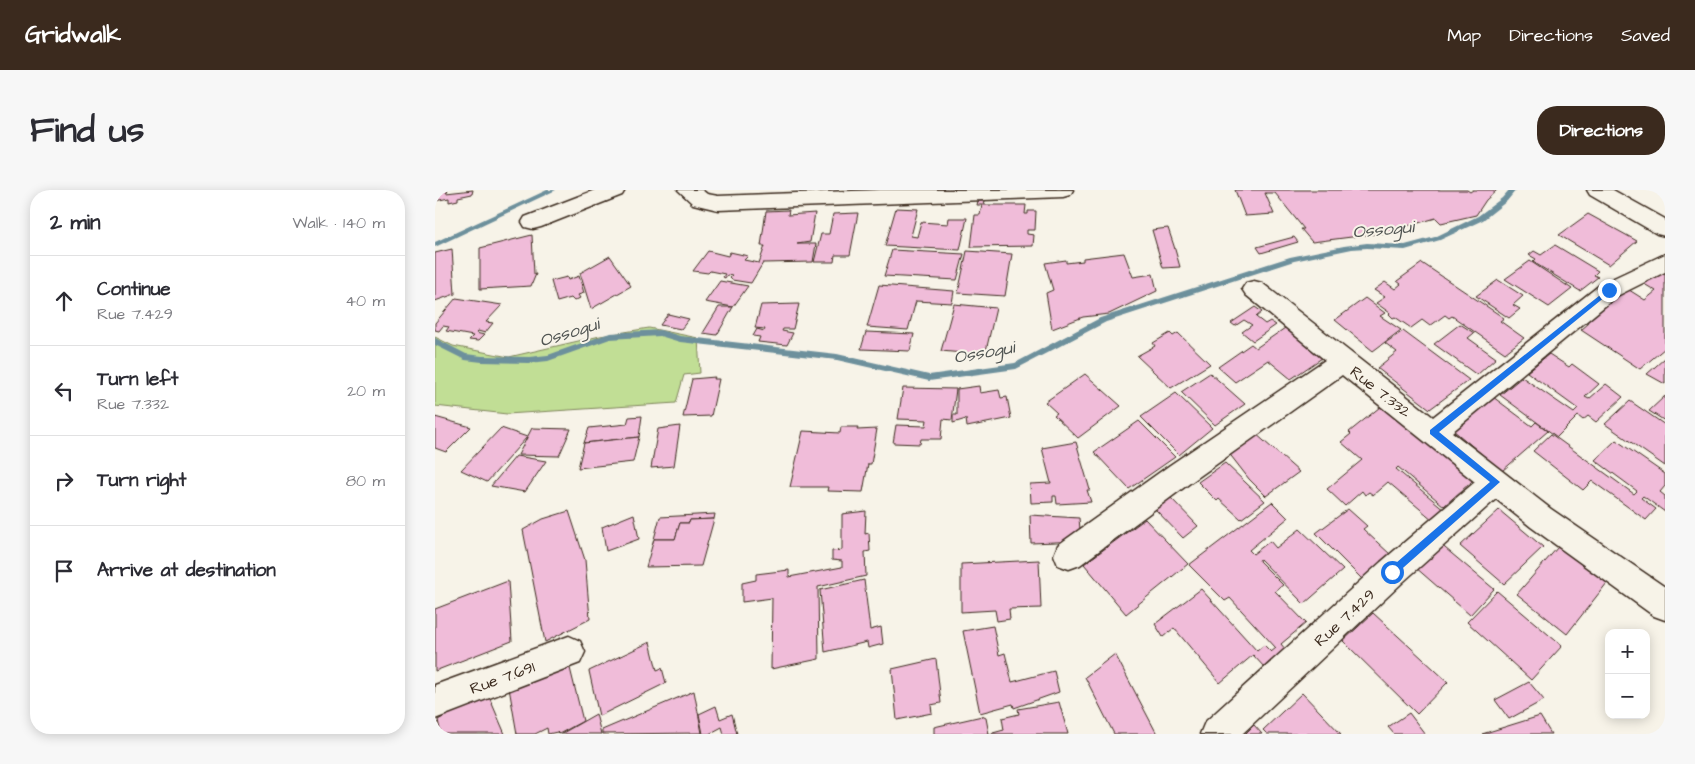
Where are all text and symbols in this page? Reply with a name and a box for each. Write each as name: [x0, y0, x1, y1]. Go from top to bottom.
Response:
text: Gridwalk: [25, 18, 121, 52]
text: Map: [1447, 23, 1481, 48]
text: Directions: [1509, 23, 1593, 48]
text: Saved: [1621, 23, 1670, 48]
text: Find us: [30, 106, 144, 155]
button: Directions: [1537, 106, 1665, 155]
text: 2 min: [50, 208, 100, 237]
text: Walk · 140 m: [293, 212, 385, 234]
water label: Ossogui: [1351, 214, 1417, 246]
text: Continue: [97, 276, 171, 303]
route end: [1598, 279, 1621, 302]
icon: ahead: [50, 287, 78, 315]
text: 40 m: [345, 290, 385, 312]
text: Rue 7.429: [97, 303, 173, 325]
water label: Ossogui: [536, 311, 605, 354]
water label: Ossogui: [952, 334, 1019, 371]
street label: Rue 7.332: [1345, 361, 1416, 423]
text: Turn left: [97, 366, 178, 393]
icon: left: [50, 377, 78, 405]
text: 20 m: [347, 380, 385, 402]
text: Rue 7.332: [97, 393, 169, 415]
icon: right: [50, 467, 78, 495]
text: Turn right: [97, 467, 186, 494]
text: 80 m: [346, 470, 385, 492]
icon: arrive: [50, 557, 78, 585]
text: Arrive at destination: [97, 557, 276, 584]
route start: [1381, 561, 1404, 584]
street label: Rue 7.429: [1309, 584, 1380, 652]
map controls: [1605, 629, 1650, 719]
button: +: [1605, 629, 1650, 674]
street label: Rue 7.691: [467, 656, 538, 700]
button: −: [1605, 674, 1650, 719]

